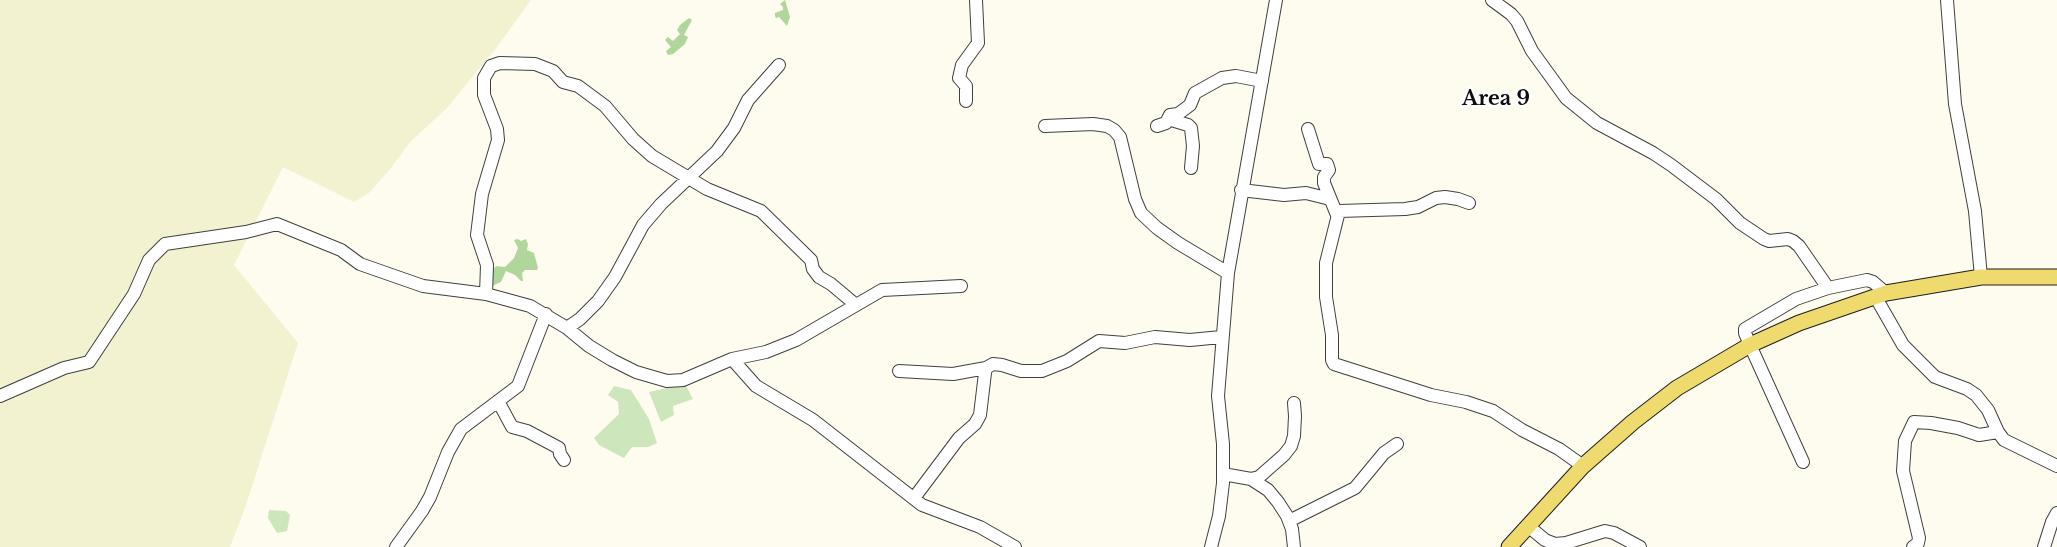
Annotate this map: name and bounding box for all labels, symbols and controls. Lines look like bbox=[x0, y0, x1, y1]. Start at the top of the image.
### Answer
district label: Area 9 bbox=[1462, 87, 1530, 111]

